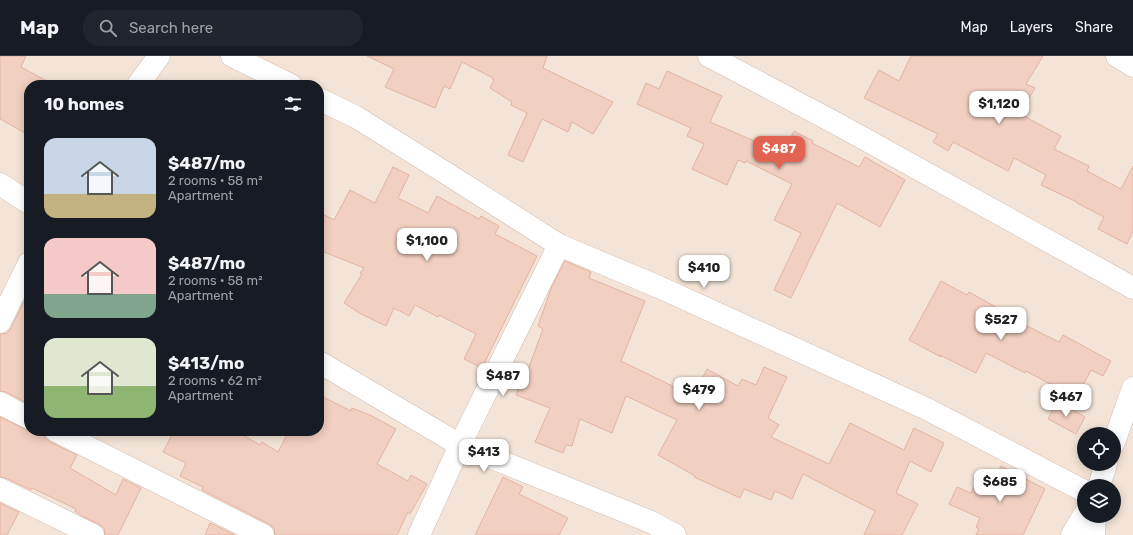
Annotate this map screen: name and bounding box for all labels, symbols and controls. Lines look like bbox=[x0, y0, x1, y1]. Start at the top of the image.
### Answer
search box bbox=[83, 10, 363, 46]
text: Map bbox=[20, 16, 59, 39]
icon: search bbox=[97, 17, 119, 39]
text: Search here bbox=[129, 19, 213, 37]
text: Map bbox=[961, 19, 988, 36]
text: Layers bbox=[1010, 19, 1053, 36]
text: Share bbox=[1075, 19, 1113, 36]
pin: $1,120 bbox=[966, 91, 1032, 125]
icon: filters bbox=[282, 93, 304, 115]
text: 10 homes bbox=[44, 94, 124, 114]
text: $1,120 bbox=[978, 96, 1020, 111]
pin: $487 bbox=[755, 136, 803, 170]
text: $487 bbox=[762, 141, 796, 156]
text: $487/mo bbox=[168, 153, 245, 173]
icon: home bbox=[76, 154, 124, 202]
text: 2 rooms · 58 m² bbox=[168, 173, 263, 188]
text: Apartment bbox=[168, 188, 233, 203]
pin: $1,100 bbox=[394, 228, 460, 262]
text: $1,100 bbox=[406, 233, 448, 248]
text: $487/mo bbox=[168, 253, 245, 273]
icon: home bbox=[76, 254, 124, 302]
pin: $410 bbox=[680, 255, 728, 289]
text: $410 bbox=[688, 260, 720, 275]
text: 2 rooms · 58 m² bbox=[168, 273, 263, 288]
text: Apartment bbox=[168, 288, 233, 303]
pin: $527 bbox=[977, 307, 1025, 341]
text: $527 bbox=[985, 312, 1017, 327]
text: $413/mo bbox=[168, 353, 244, 373]
icon: home bbox=[76, 354, 124, 402]
pin: $487 bbox=[479, 363, 527, 397]
text: $487 bbox=[486, 368, 520, 383]
text: 2 rooms · 62 m² bbox=[168, 373, 262, 388]
pin: $479 bbox=[675, 377, 723, 411]
text: $479 bbox=[682, 382, 716, 397]
pin: $467 bbox=[1042, 384, 1090, 418]
text: Apartment bbox=[168, 388, 233, 403]
text: $467 bbox=[1049, 389, 1083, 404]
map controls bbox=[1077, 427, 1121, 523]
button: locate bbox=[1077, 427, 1121, 471]
pin: $413 bbox=[460, 439, 508, 473]
text: $413 bbox=[468, 444, 500, 459]
pin: $685 bbox=[976, 469, 1024, 503]
text: $685 bbox=[983, 474, 1017, 489]
button: layers bbox=[1077, 479, 1121, 523]

